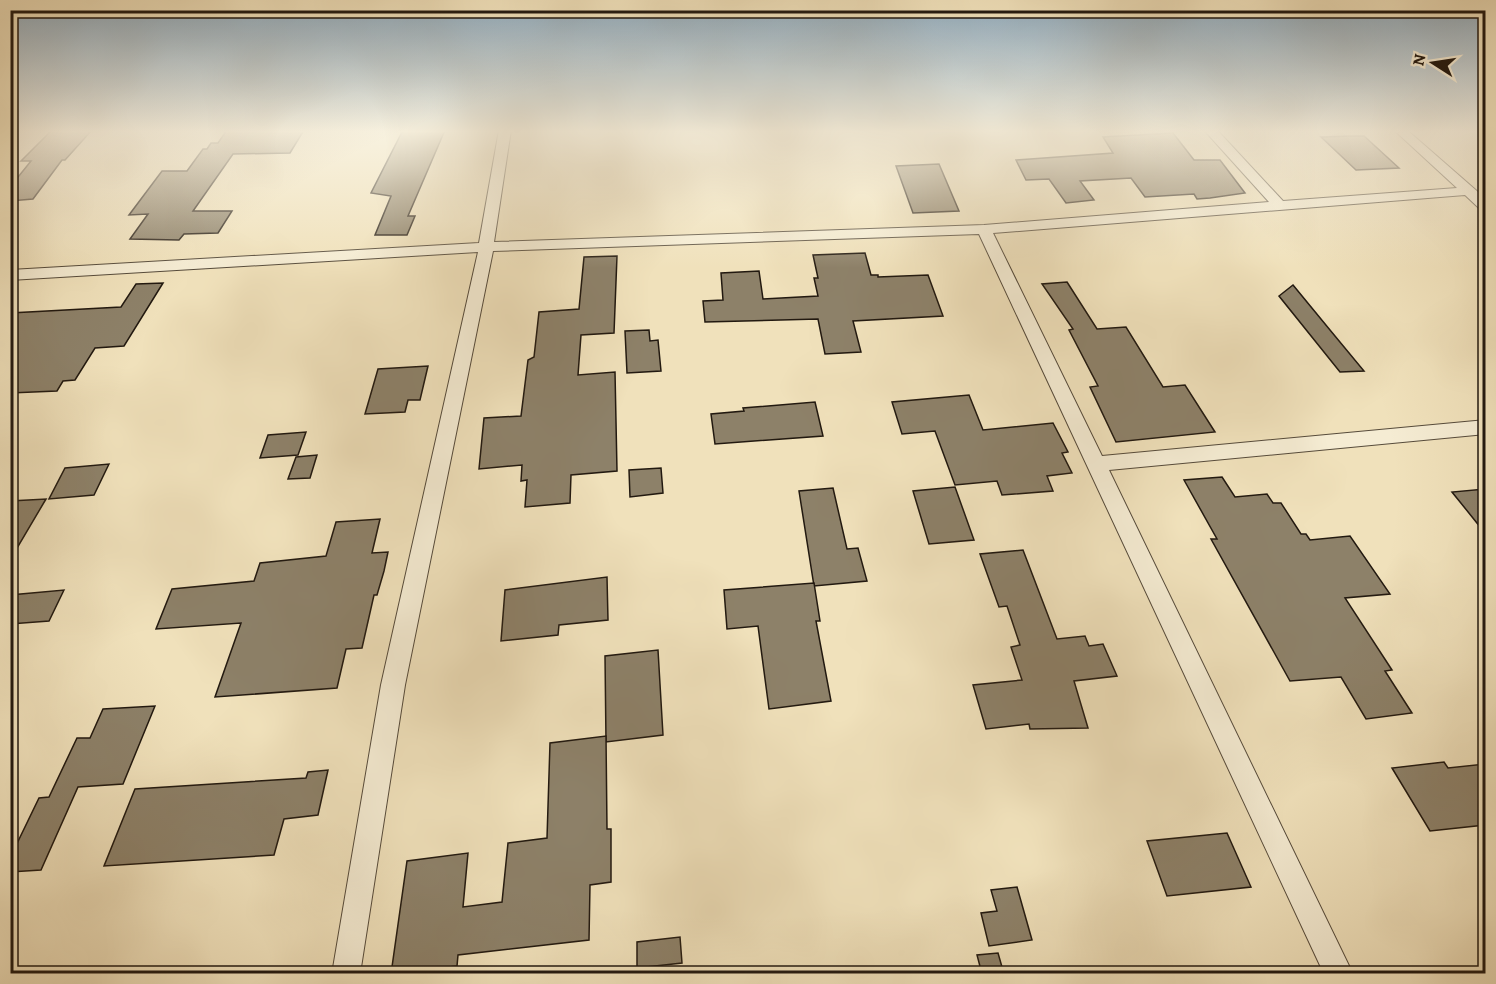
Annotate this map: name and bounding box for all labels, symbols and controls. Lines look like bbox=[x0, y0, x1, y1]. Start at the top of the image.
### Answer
north arrow bbox=[1403, 33, 1463, 93]
text: N bbox=[1407, 52, 1431, 68]

